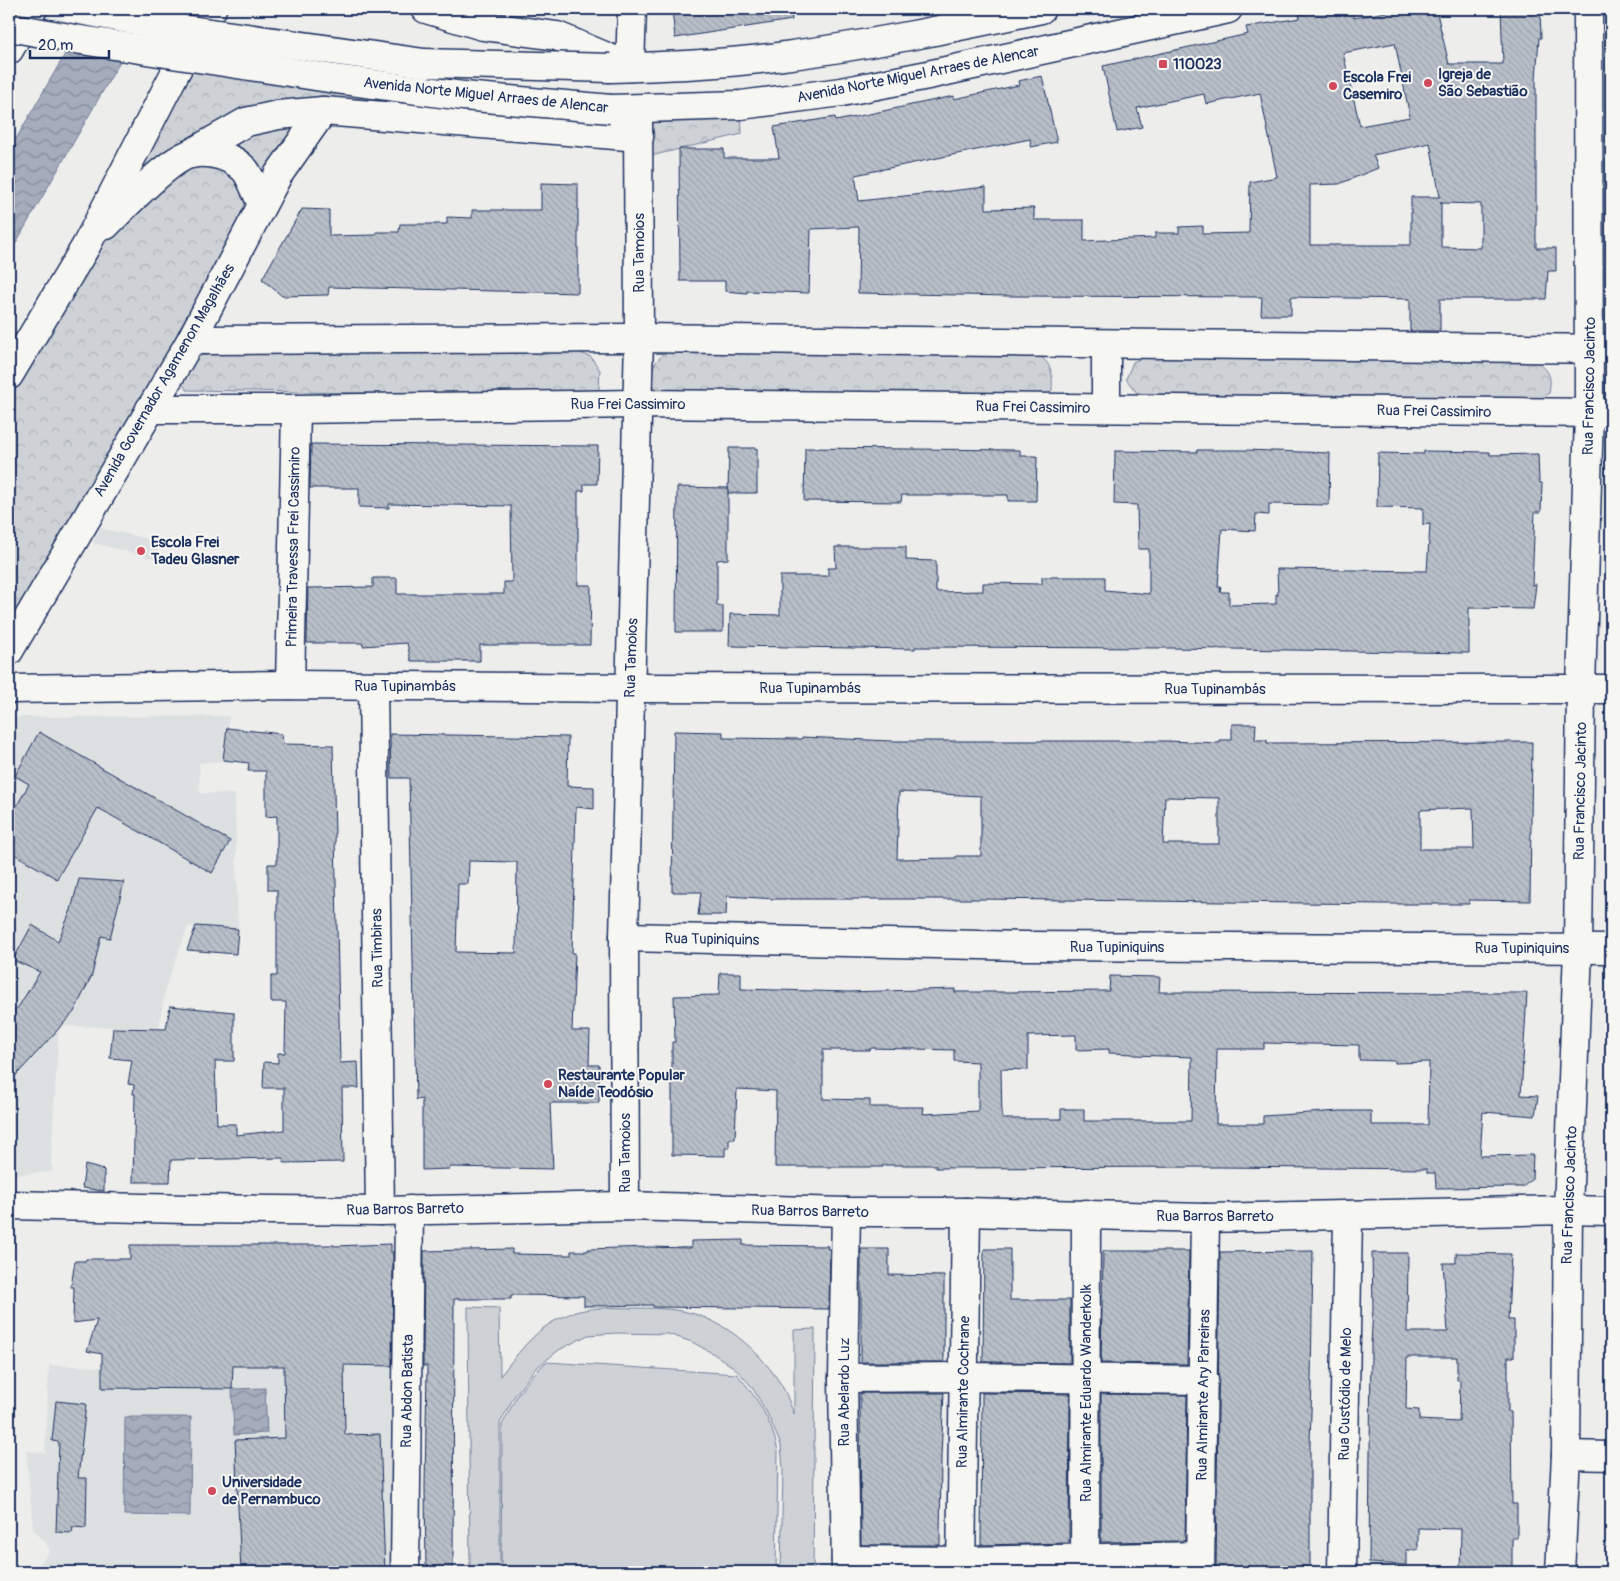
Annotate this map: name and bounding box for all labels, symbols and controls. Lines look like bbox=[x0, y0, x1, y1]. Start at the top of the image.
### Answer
scale bar bbox=[30, 28, 109, 60]
text: 20 m bbox=[38, 36, 73, 55]
street label: Avenida Norte Miguel Arraes de Alencar bbox=[795, 42, 1041, 107]
place label: 110023 bbox=[1173, 55, 1222, 74]
marker: 110023 bbox=[1157, 58, 1169, 70]
place label: Igreja de São Sebastião bbox=[1438, 65, 1528, 101]
place label: Escola Frei Casemiro bbox=[1343, 68, 1411, 104]
street label: Avenida Norte Miguel Arraes de Alencar bbox=[363, 73, 610, 118]
marker: Igreja de São Sebastião bbox=[1422, 77, 1434, 89]
marker: Escola Frei Casemiro bbox=[1327, 80, 1339, 92]
street label: Rua Tamoios bbox=[630, 213, 649, 293]
street label: Avenida Governador Agamenon Magalhães bbox=[90, 260, 239, 500]
street label: Rua Francisco Jacinto bbox=[1579, 317, 1600, 455]
street label: Rua Frei Cassimiro bbox=[571, 395, 685, 414]
street label: Rua Frei Cassimiro bbox=[975, 397, 1091, 418]
street label: Rua Frei Cassimiro bbox=[1376, 401, 1492, 422]
street label: Primeira Travessa Frei Cassimiro bbox=[282, 446, 305, 648]
place label: Escola Frei Tadeu Glasner bbox=[150, 533, 240, 569]
marker: Escola Frei Tadeu Glasner bbox=[135, 545, 147, 557]
street label: Rua Tamoios bbox=[621, 618, 642, 698]
street label: Rua Tupinambás bbox=[354, 677, 456, 696]
street label: Rua Tupinambás bbox=[759, 679, 861, 698]
street label: Rua Tupinambás bbox=[1164, 680, 1266, 699]
street label: Rua Francisco Jacinto bbox=[1570, 722, 1591, 860]
street label: Rua Timbiras bbox=[367, 908, 388, 988]
street label: Rua Tupiniquins bbox=[665, 929, 760, 950]
street label: Rua Tupiniquins bbox=[1070, 938, 1165, 957]
street label: Rua Tupiniquins bbox=[1475, 939, 1570, 958]
place label: Restaurante Popular Naíde Teodósio bbox=[558, 1066, 686, 1102]
marker: Restaurante Popular Naíde Teodósio bbox=[542, 1078, 554, 1090]
street label: Rua Tamoios bbox=[616, 1113, 635, 1193]
street label: Rua Francisco Jacinto bbox=[1558, 1125, 1581, 1265]
street label: Rua Barros Barreto bbox=[346, 1199, 464, 1220]
street label: Rua Barros Barreto bbox=[751, 1201, 869, 1222]
street label: Rua Barros Barreto bbox=[1156, 1207, 1274, 1226]
street label: Rua Almirante Eduardo Wanderkolk bbox=[1077, 1283, 1096, 1502]
street label: Rua Almirante Ary Parreiras bbox=[1193, 1309, 1215, 1481]
street label: Rua Almirante Cochrane bbox=[953, 1315, 974, 1468]
street label: Rua Custódio de Melo bbox=[1335, 1327, 1356, 1461]
street label: Rua Abdon Batista bbox=[397, 1334, 418, 1448]
street label: Rua Abelardo Luz bbox=[835, 1337, 854, 1446]
place label: Universidade de Pernambuco bbox=[222, 1473, 321, 1509]
marker: Universidade de Pernambuco bbox=[206, 1485, 218, 1497]

